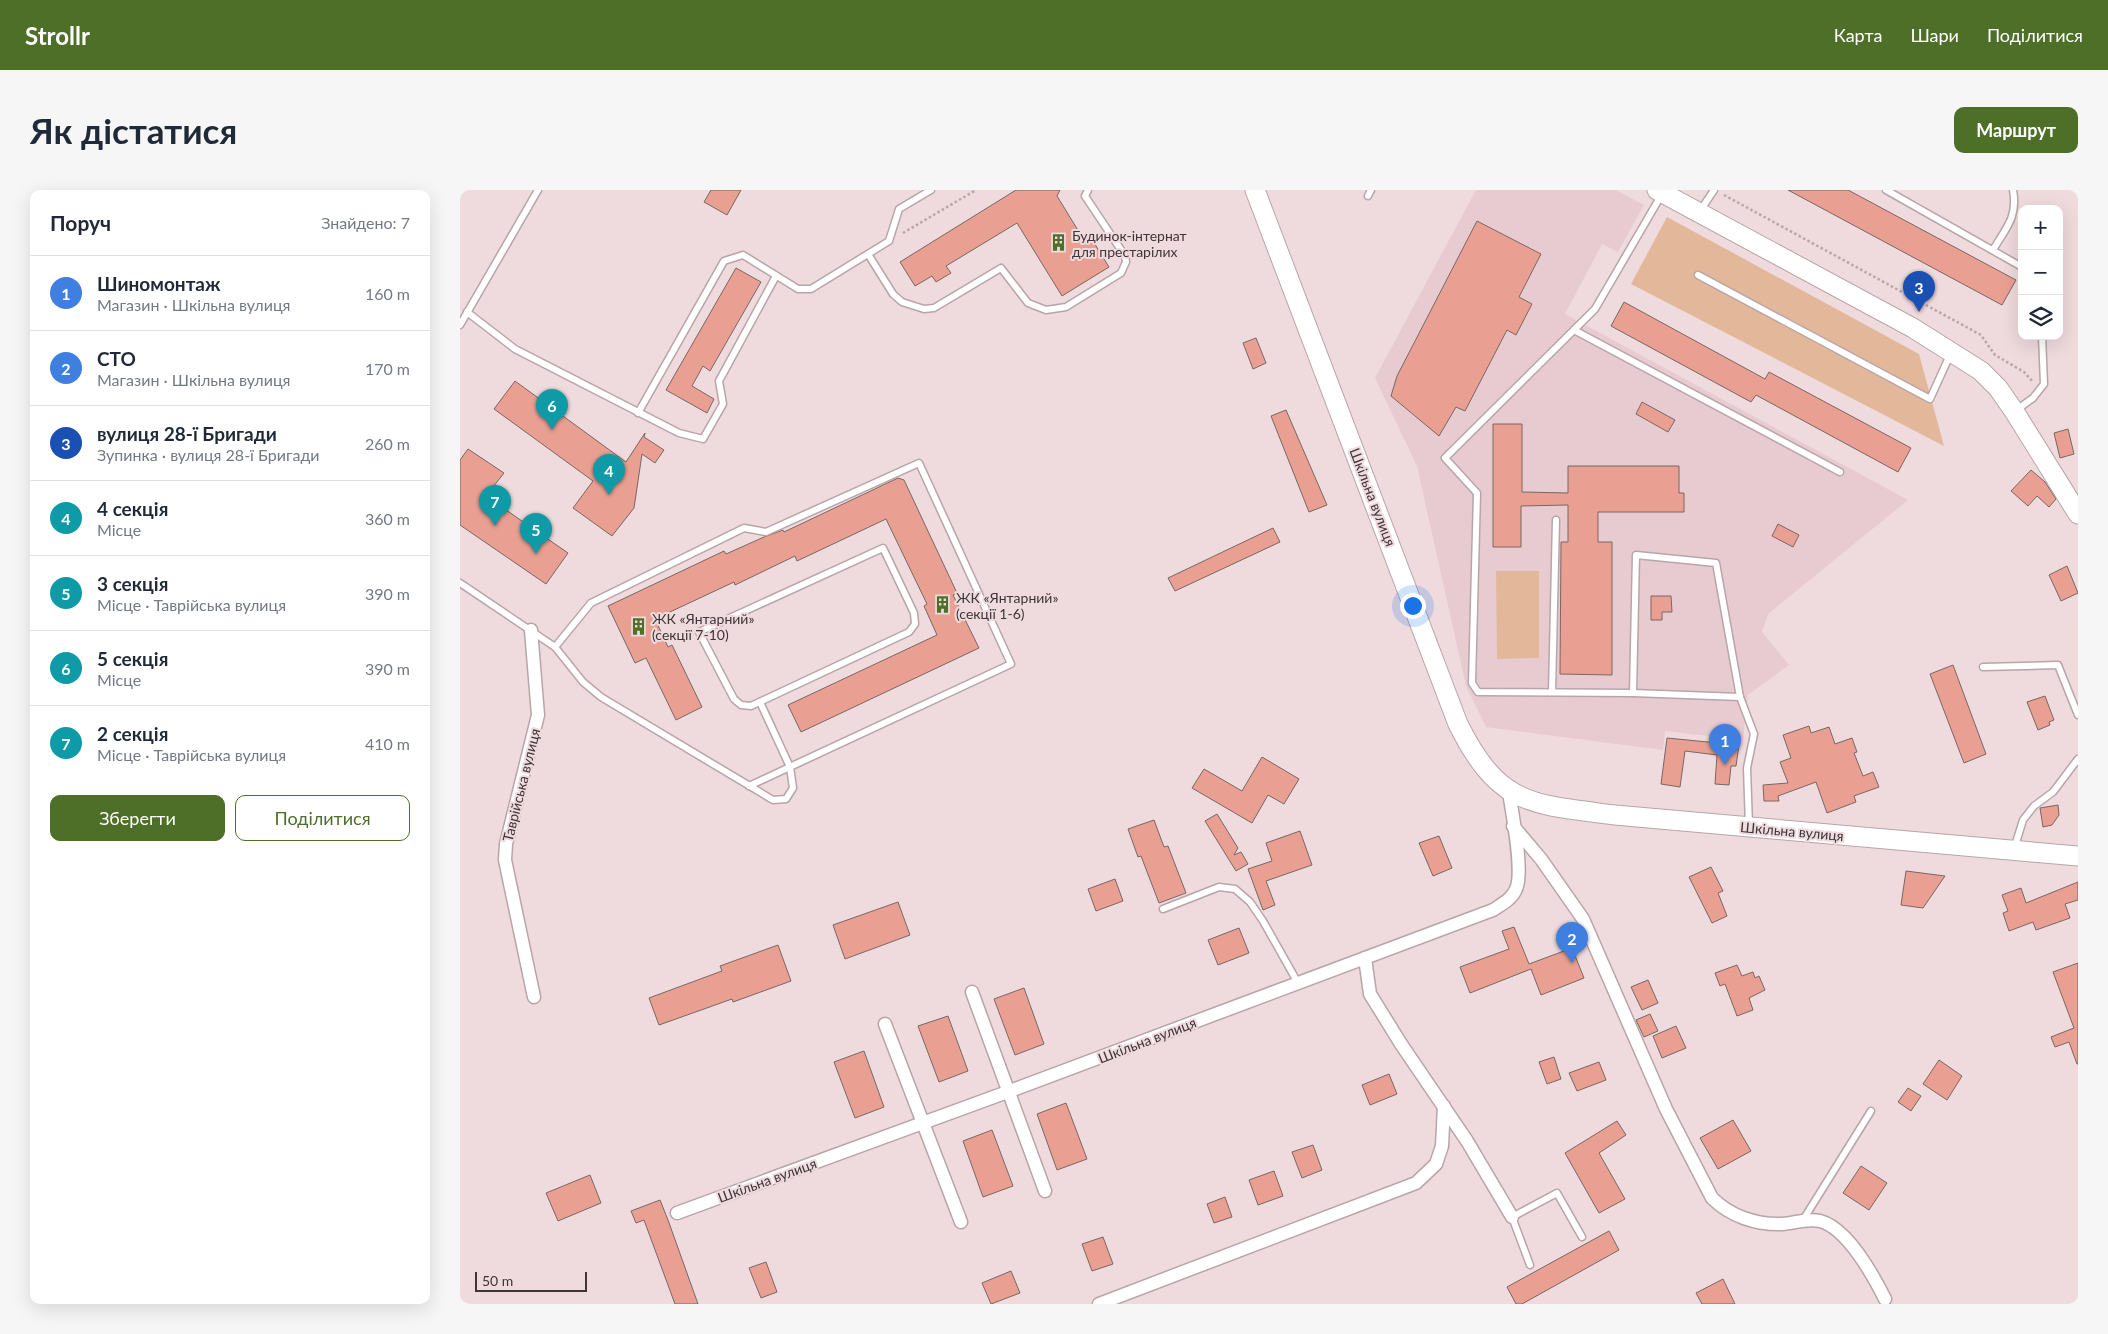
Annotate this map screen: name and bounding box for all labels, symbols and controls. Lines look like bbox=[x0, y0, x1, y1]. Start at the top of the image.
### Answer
text: Strollr bbox=[25, 21, 90, 50]
text: Карта bbox=[1834, 24, 1882, 46]
text: Шари bbox=[1910, 24, 1959, 46]
text: Поділитися bbox=[1987, 24, 2083, 46]
button: Маршрут bbox=[1954, 107, 2078, 153]
text: Як дістатися bbox=[30, 109, 237, 151]
map controls bbox=[2018, 205, 2063, 340]
button: + bbox=[2018, 205, 2063, 250]
text: Поруч bbox=[50, 210, 111, 235]
text: Знайдено: 7 bbox=[321, 213, 410, 232]
place label: Будинок-інтернат для престарілих bbox=[1072, 227, 1187, 260]
building icon: Будинок-інтернат для престарілих bbox=[1048, 233, 1068, 253]
button: − bbox=[2018, 250, 2063, 295]
pin: 3 bbox=[1903, 271, 1935, 312]
text: Шиномонтаж bbox=[97, 272, 221, 295]
text: 1 bbox=[61, 284, 71, 303]
text: 160 m bbox=[365, 284, 410, 303]
text: Магазин · Шкільна вулиця bbox=[97, 295, 290, 314]
button: layers bbox=[2018, 295, 2063, 340]
text: СТО bbox=[97, 347, 136, 370]
text: 2 bbox=[61, 359, 71, 378]
text: 170 m bbox=[365, 359, 410, 378]
text: Магазин · Шкільна вулиця bbox=[97, 370, 290, 389]
pin: 6 bbox=[536, 389, 568, 430]
text: вулиця 28-ї Бригади bbox=[97, 422, 277, 445]
text: 3 bbox=[61, 434, 71, 453]
text: 260 m bbox=[365, 434, 410, 453]
text: Зупинка · вулиця 28-ї Бригади bbox=[97, 445, 320, 464]
street label: Шкільна вулиця bbox=[1346, 445, 1400, 549]
pin: 4 bbox=[593, 454, 625, 495]
pin: 7 bbox=[479, 485, 511, 526]
text: 4 секція bbox=[97, 497, 168, 520]
text: 4 bbox=[61, 509, 71, 528]
text: 360 m bbox=[365, 509, 410, 528]
pin: 5 bbox=[520, 513, 552, 554]
text: Місце bbox=[97, 520, 141, 539]
text: 3 секція bbox=[97, 572, 168, 595]
text: 5 bbox=[61, 584, 71, 603]
text: 390 m bbox=[365, 584, 410, 603]
place label: ЖК «Янтарний» (секції 1-6) bbox=[956, 589, 1058, 622]
your location bbox=[1400, 593, 1426, 619]
text: Місце · Таврійська вулиця bbox=[97, 595, 286, 614]
building icon: ЖК «Янтарний» (секції 1-6) bbox=[932, 595, 952, 615]
place label: ЖК «Янтарний» (секції 7-10) bbox=[652, 610, 754, 643]
building icon: ЖК «Янтарний» (секції 7-10) bbox=[628, 616, 648, 636]
text: 5 секція bbox=[97, 647, 168, 670]
text: 6 bbox=[61, 659, 71, 678]
text: 390 m bbox=[365, 659, 410, 678]
text: Місце bbox=[97, 670, 141, 689]
text: 2 секція bbox=[97, 722, 168, 745]
pin: 1 bbox=[1709, 724, 1741, 765]
street label: Таврійська вулиця bbox=[499, 727, 543, 843]
text: 7 bbox=[61, 734, 71, 753]
text: 410 m bbox=[365, 734, 410, 753]
text: Місце · Таврійська вулиця bbox=[97, 745, 286, 764]
button: Зберегти bbox=[50, 795, 225, 841]
button: Поділитися bbox=[235, 795, 410, 841]
street label: Шкільна вулиця bbox=[1740, 818, 1844, 844]
pin: 2 bbox=[1556, 922, 1588, 963]
street label: Шкільна вулиця bbox=[1095, 1013, 1199, 1067]
street label: Шкільна вулиця bbox=[715, 1154, 819, 1206]
scale bar bbox=[475, 1269, 588, 1292]
text: 50 m bbox=[482, 1272, 513, 1289]

